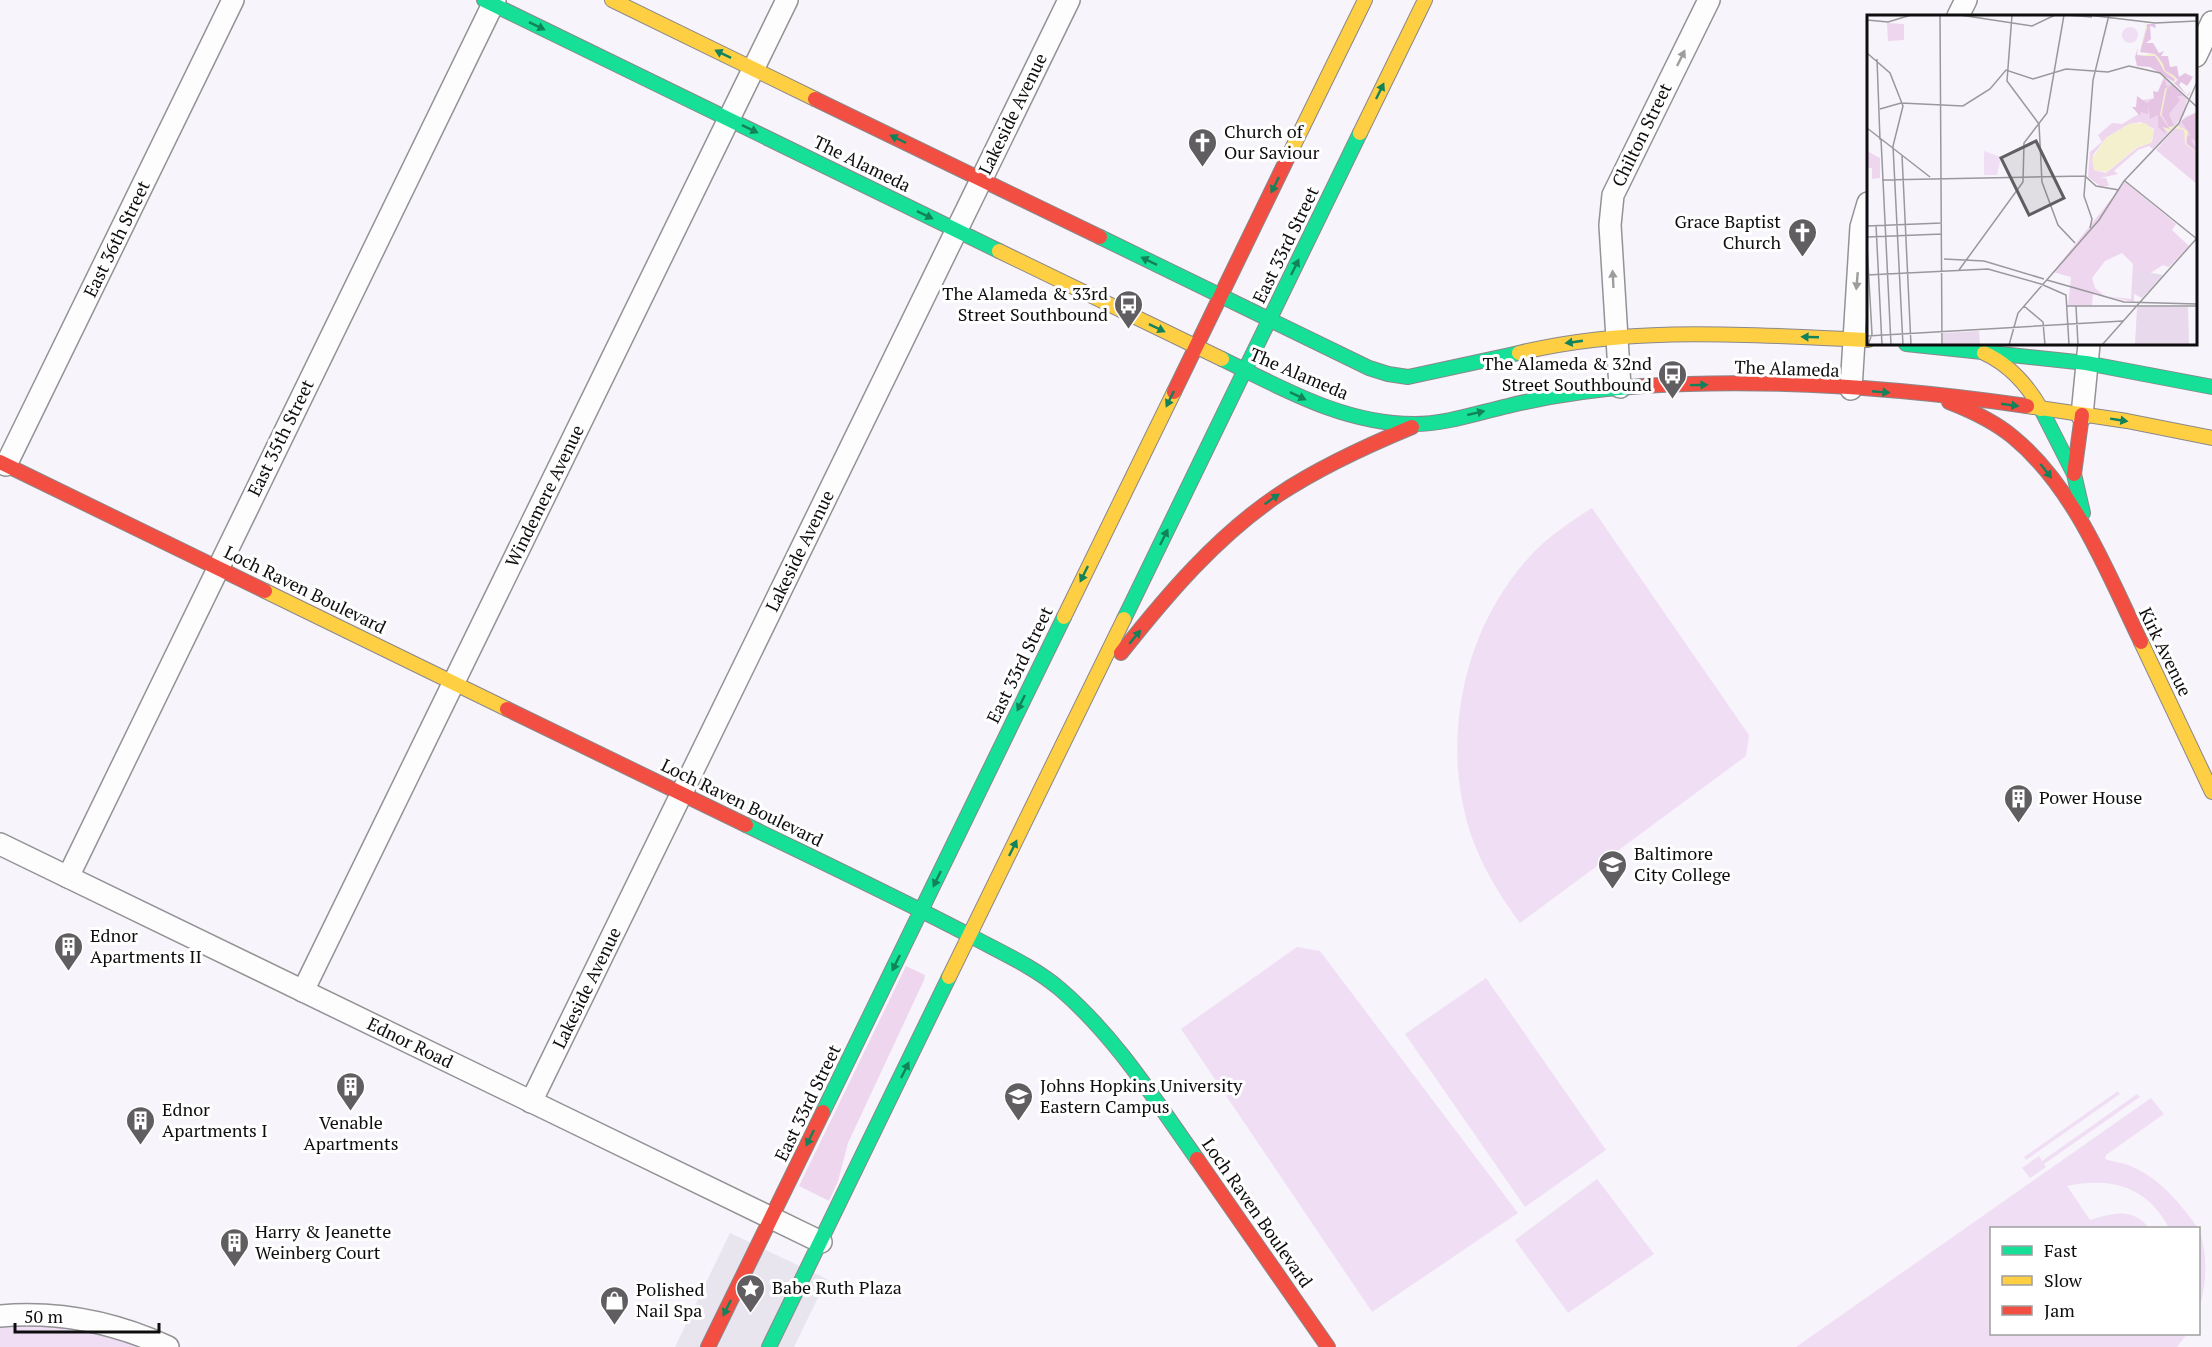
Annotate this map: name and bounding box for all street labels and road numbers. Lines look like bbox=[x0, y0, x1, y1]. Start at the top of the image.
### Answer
street label: Lakeside Avenue bbox=[972, 49, 1052, 178]
street label: Chilton Street bbox=[1606, 78, 1677, 190]
street label: The Alameda bbox=[810, 129, 915, 197]
street label: East 36th Street bbox=[77, 176, 155, 301]
street label: East 33rd Street bbox=[1246, 182, 1324, 307]
street label: The Alameda bbox=[1246, 341, 1353, 405]
street label: The Alameda bbox=[1734, 354, 1840, 382]
street label: East 35th Street bbox=[241, 375, 319, 500]
street label: Windemere Avenue bbox=[499, 420, 589, 571]
street label: Lakeside Avenue bbox=[759, 486, 839, 615]
street label: Loch Raven Boulevard bbox=[221, 539, 390, 639]
street label: East 33rd Street bbox=[980, 602, 1058, 727]
street label: Kirk Avenue bbox=[2134, 603, 2198, 700]
street label: Loch Raven Boulevard bbox=[658, 752, 827, 852]
street label: Lakeside Avenue bbox=[546, 923, 626, 1052]
street label: Ednor Road bbox=[364, 1011, 457, 1073]
street label: East 33rd Street bbox=[768, 1040, 846, 1165]
street label: Loch Raven Boulevard bbox=[1197, 1133, 1318, 1292]

